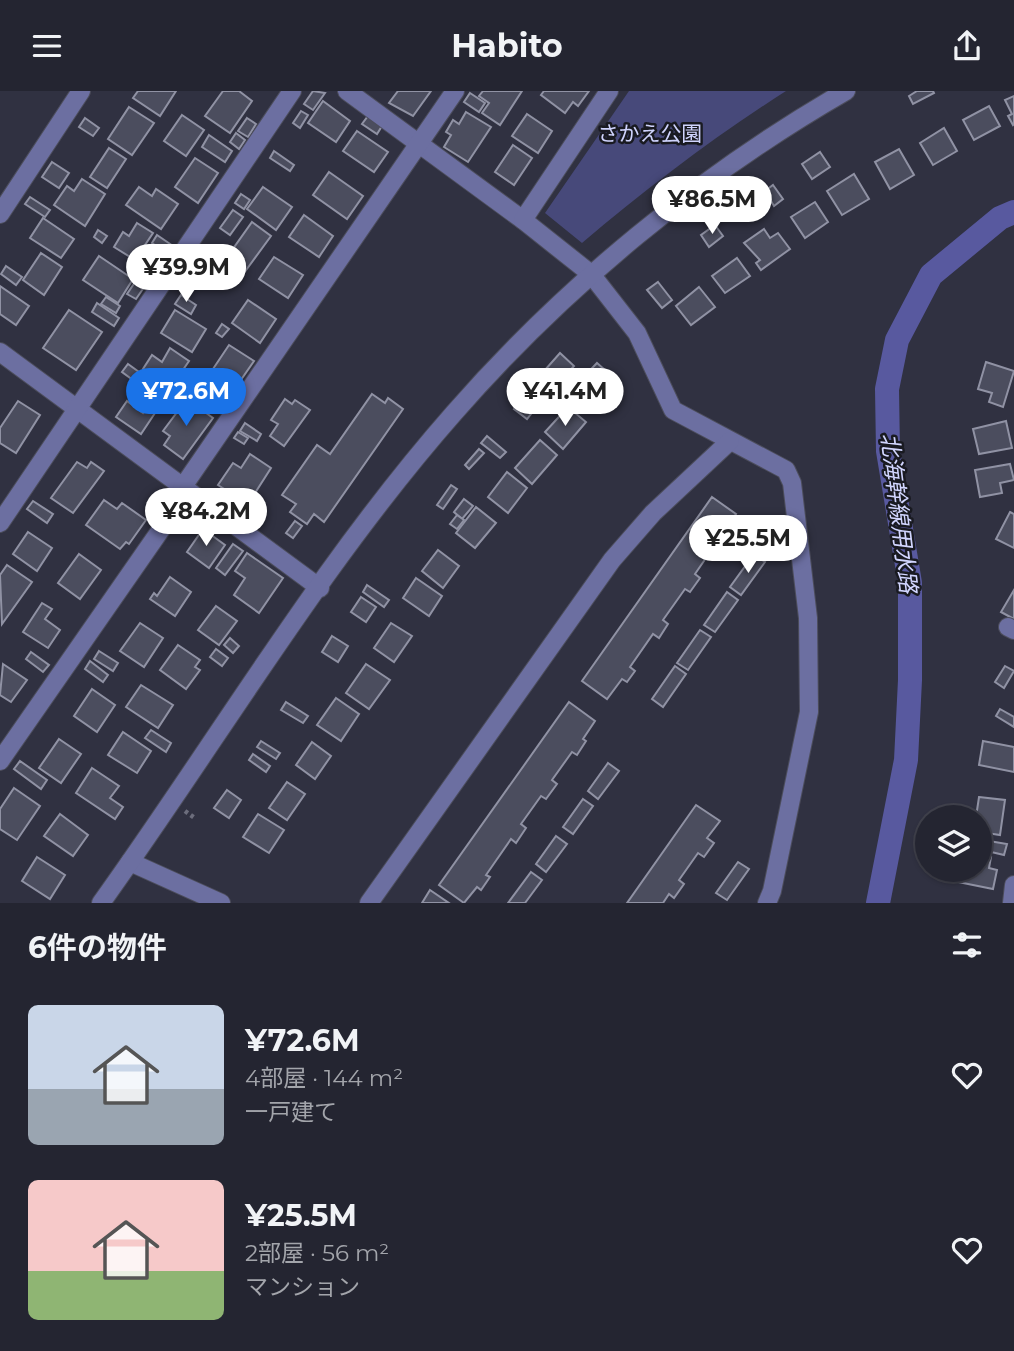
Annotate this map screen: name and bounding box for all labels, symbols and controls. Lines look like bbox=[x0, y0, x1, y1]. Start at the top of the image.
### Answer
text: Habito bbox=[451, 26, 563, 65]
icon: menu bbox=[28, 27, 66, 65]
icon: share bbox=[948, 27, 986, 65]
park label: さかえ公園 bbox=[598, 121, 703, 146]
pin: ¥86.5M bbox=[655, 177, 769, 236]
text: ¥86.5M bbox=[668, 185, 756, 213]
pin: ¥39.9M bbox=[129, 245, 243, 304]
text: ¥39.9M bbox=[142, 253, 230, 281]
pin: ¥72.6M bbox=[129, 369, 243, 428]
pin: ¥41.4M bbox=[508, 369, 622, 428]
text: ¥72.6M bbox=[142, 377, 230, 405]
text: ¥41.4M bbox=[523, 377, 607, 405]
water label: 北海幹線用水路 bbox=[875, 431, 923, 597]
pin: ¥84.2M bbox=[149, 489, 263, 548]
text: ¥84.2M bbox=[161, 497, 251, 525]
pin: ¥25.5M bbox=[691, 515, 805, 575]
text: ¥25.5M bbox=[705, 524, 791, 552]
map controls bbox=[915, 805, 992, 882]
button: layers bbox=[915, 805, 992, 882]
icon: filters bbox=[948, 926, 986, 964]
text: 6件の物件 bbox=[28, 929, 167, 966]
text: ¥72.6M bbox=[245, 1022, 360, 1059]
icon: home bbox=[84, 1033, 168, 1117]
icon: heart bbox=[948, 1056, 986, 1094]
text: 4部屋 · 144 m² bbox=[245, 1064, 403, 1092]
text: 一戸建て bbox=[245, 1098, 337, 1126]
text: ¥25.5M bbox=[245, 1197, 357, 1234]
icon: home bbox=[84, 1208, 168, 1292]
icon: heart bbox=[948, 1231, 986, 1269]
text: 2部屋 · 56 m² bbox=[245, 1239, 389, 1267]
text: マンション bbox=[245, 1273, 360, 1301]

